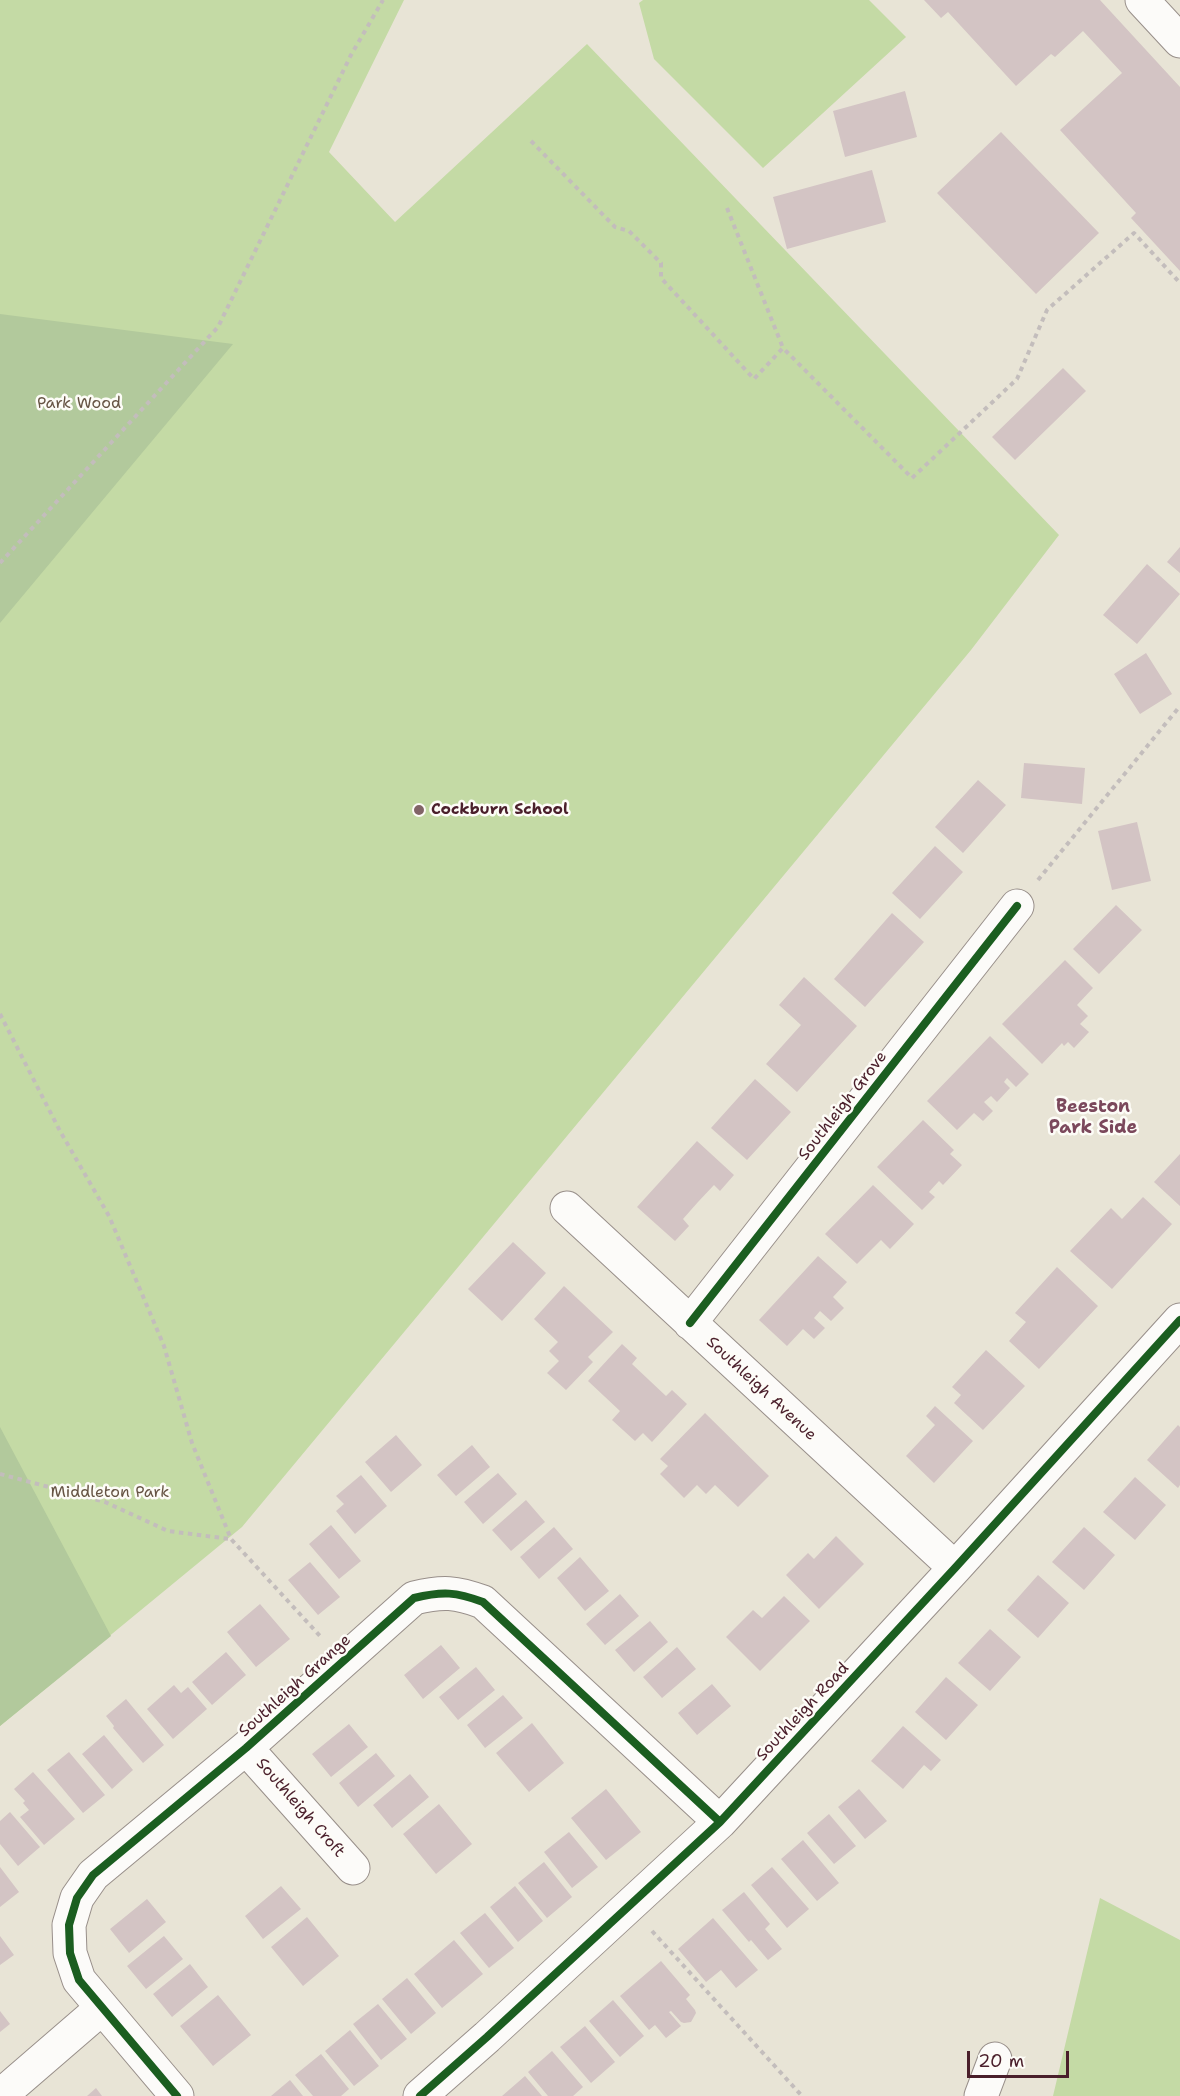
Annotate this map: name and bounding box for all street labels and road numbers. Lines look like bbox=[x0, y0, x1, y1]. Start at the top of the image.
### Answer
street label: Southleigh Grove bbox=[795, 1048, 891, 1164]
street label: Southleigh Avenue bbox=[702, 1333, 820, 1445]
street label: Southleigh Grange bbox=[235, 1631, 355, 1741]
street label: Southleigh Road bbox=[753, 1659, 853, 1765]
street label: Southleigh Croft bbox=[252, 1754, 348, 1862]

